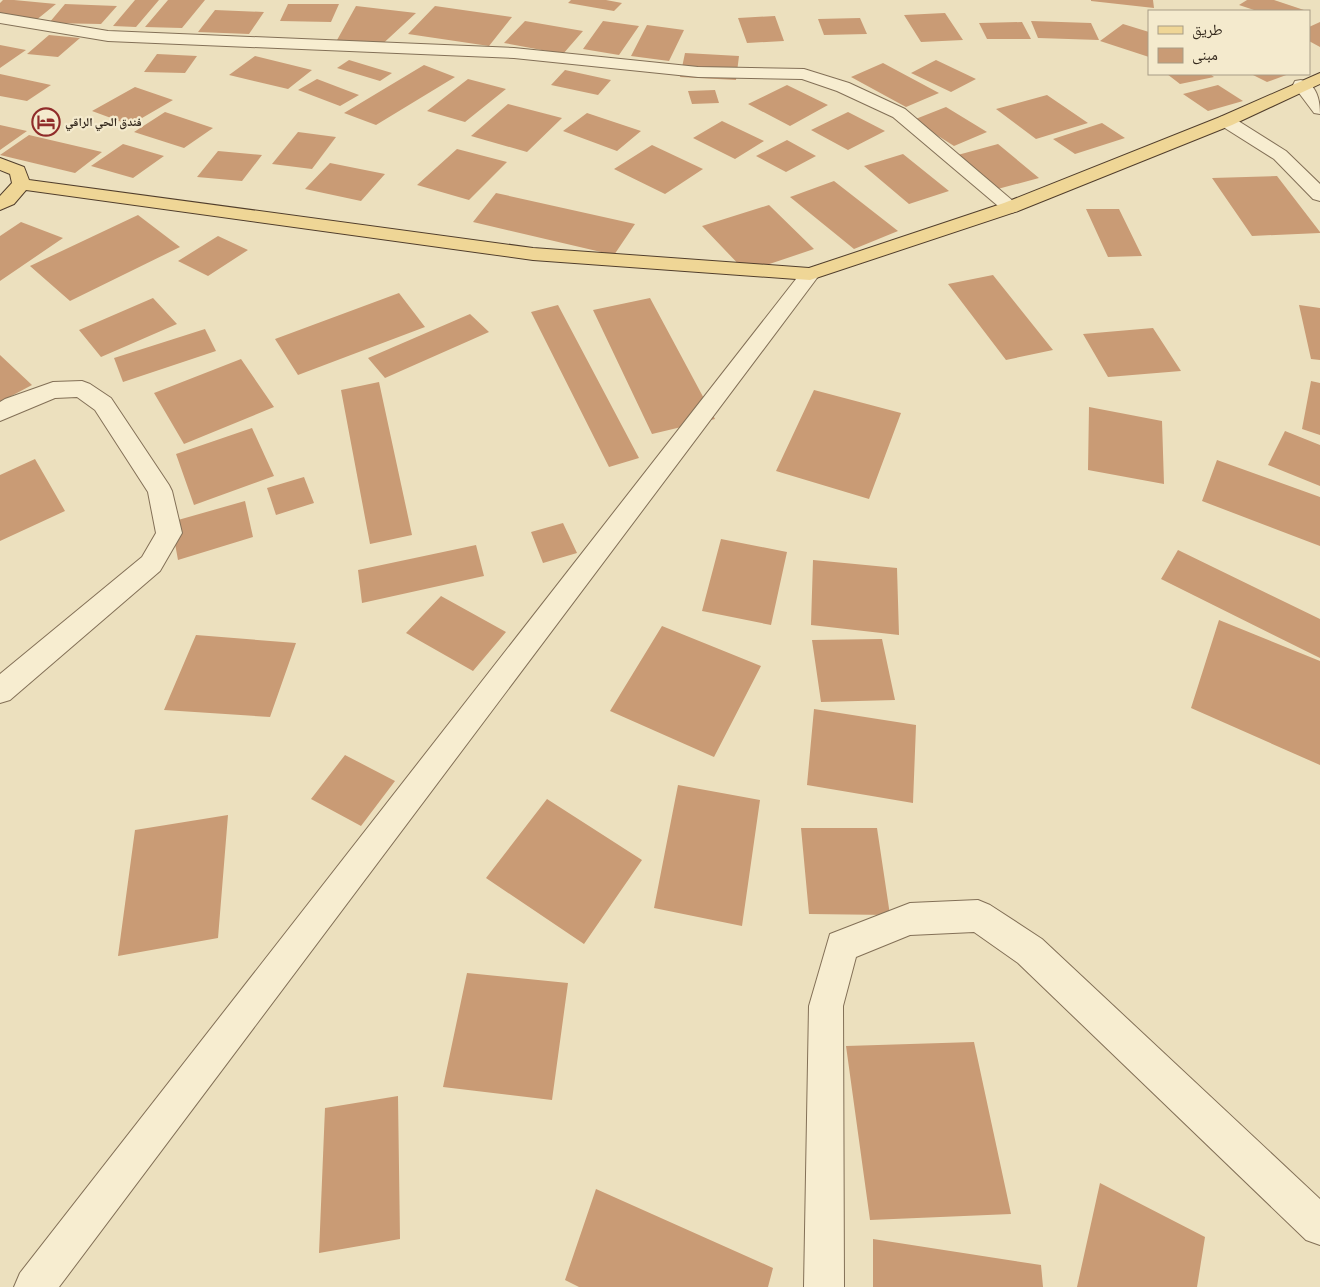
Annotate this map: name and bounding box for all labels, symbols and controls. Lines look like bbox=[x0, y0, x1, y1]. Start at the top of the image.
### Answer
legend bbox=[1148, 10, 1310, 75]
text: طريق bbox=[1192, 22, 1223, 40]
text: مبنى bbox=[1192, 47, 1218, 65]
hotel icon: فندق الحي الراقي bbox=[31, 107, 61, 137]
place label: فندق الحي الراقي bbox=[65, 115, 142, 132]

